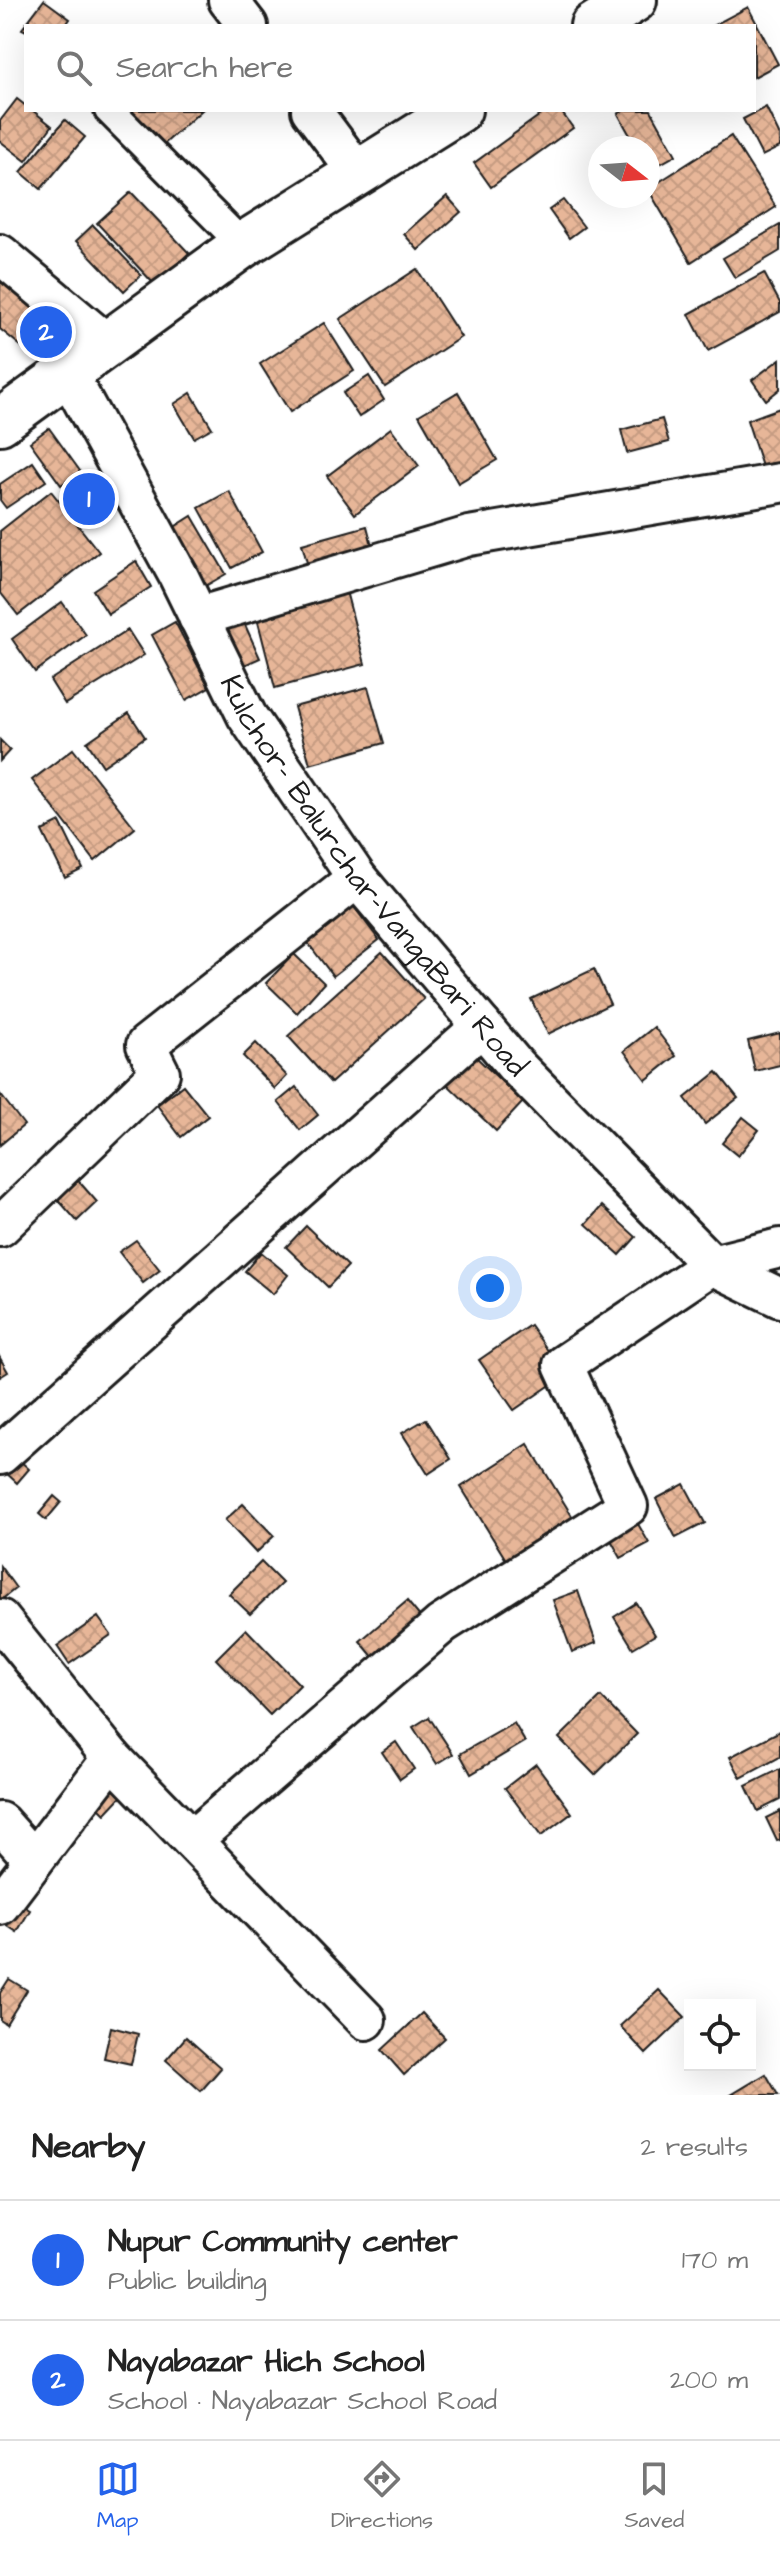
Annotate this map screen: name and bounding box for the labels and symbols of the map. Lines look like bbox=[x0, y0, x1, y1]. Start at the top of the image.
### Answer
north arrow bbox=[588, 136, 660, 208]
pin: 2 bbox=[20, 302, 72, 362]
pin: 1 bbox=[63, 469, 115, 529]
street label: Kulchor- Balurchar-VangaBari Road bbox=[209, 668, 537, 1087]
your location bbox=[470, 1268, 510, 1308]

